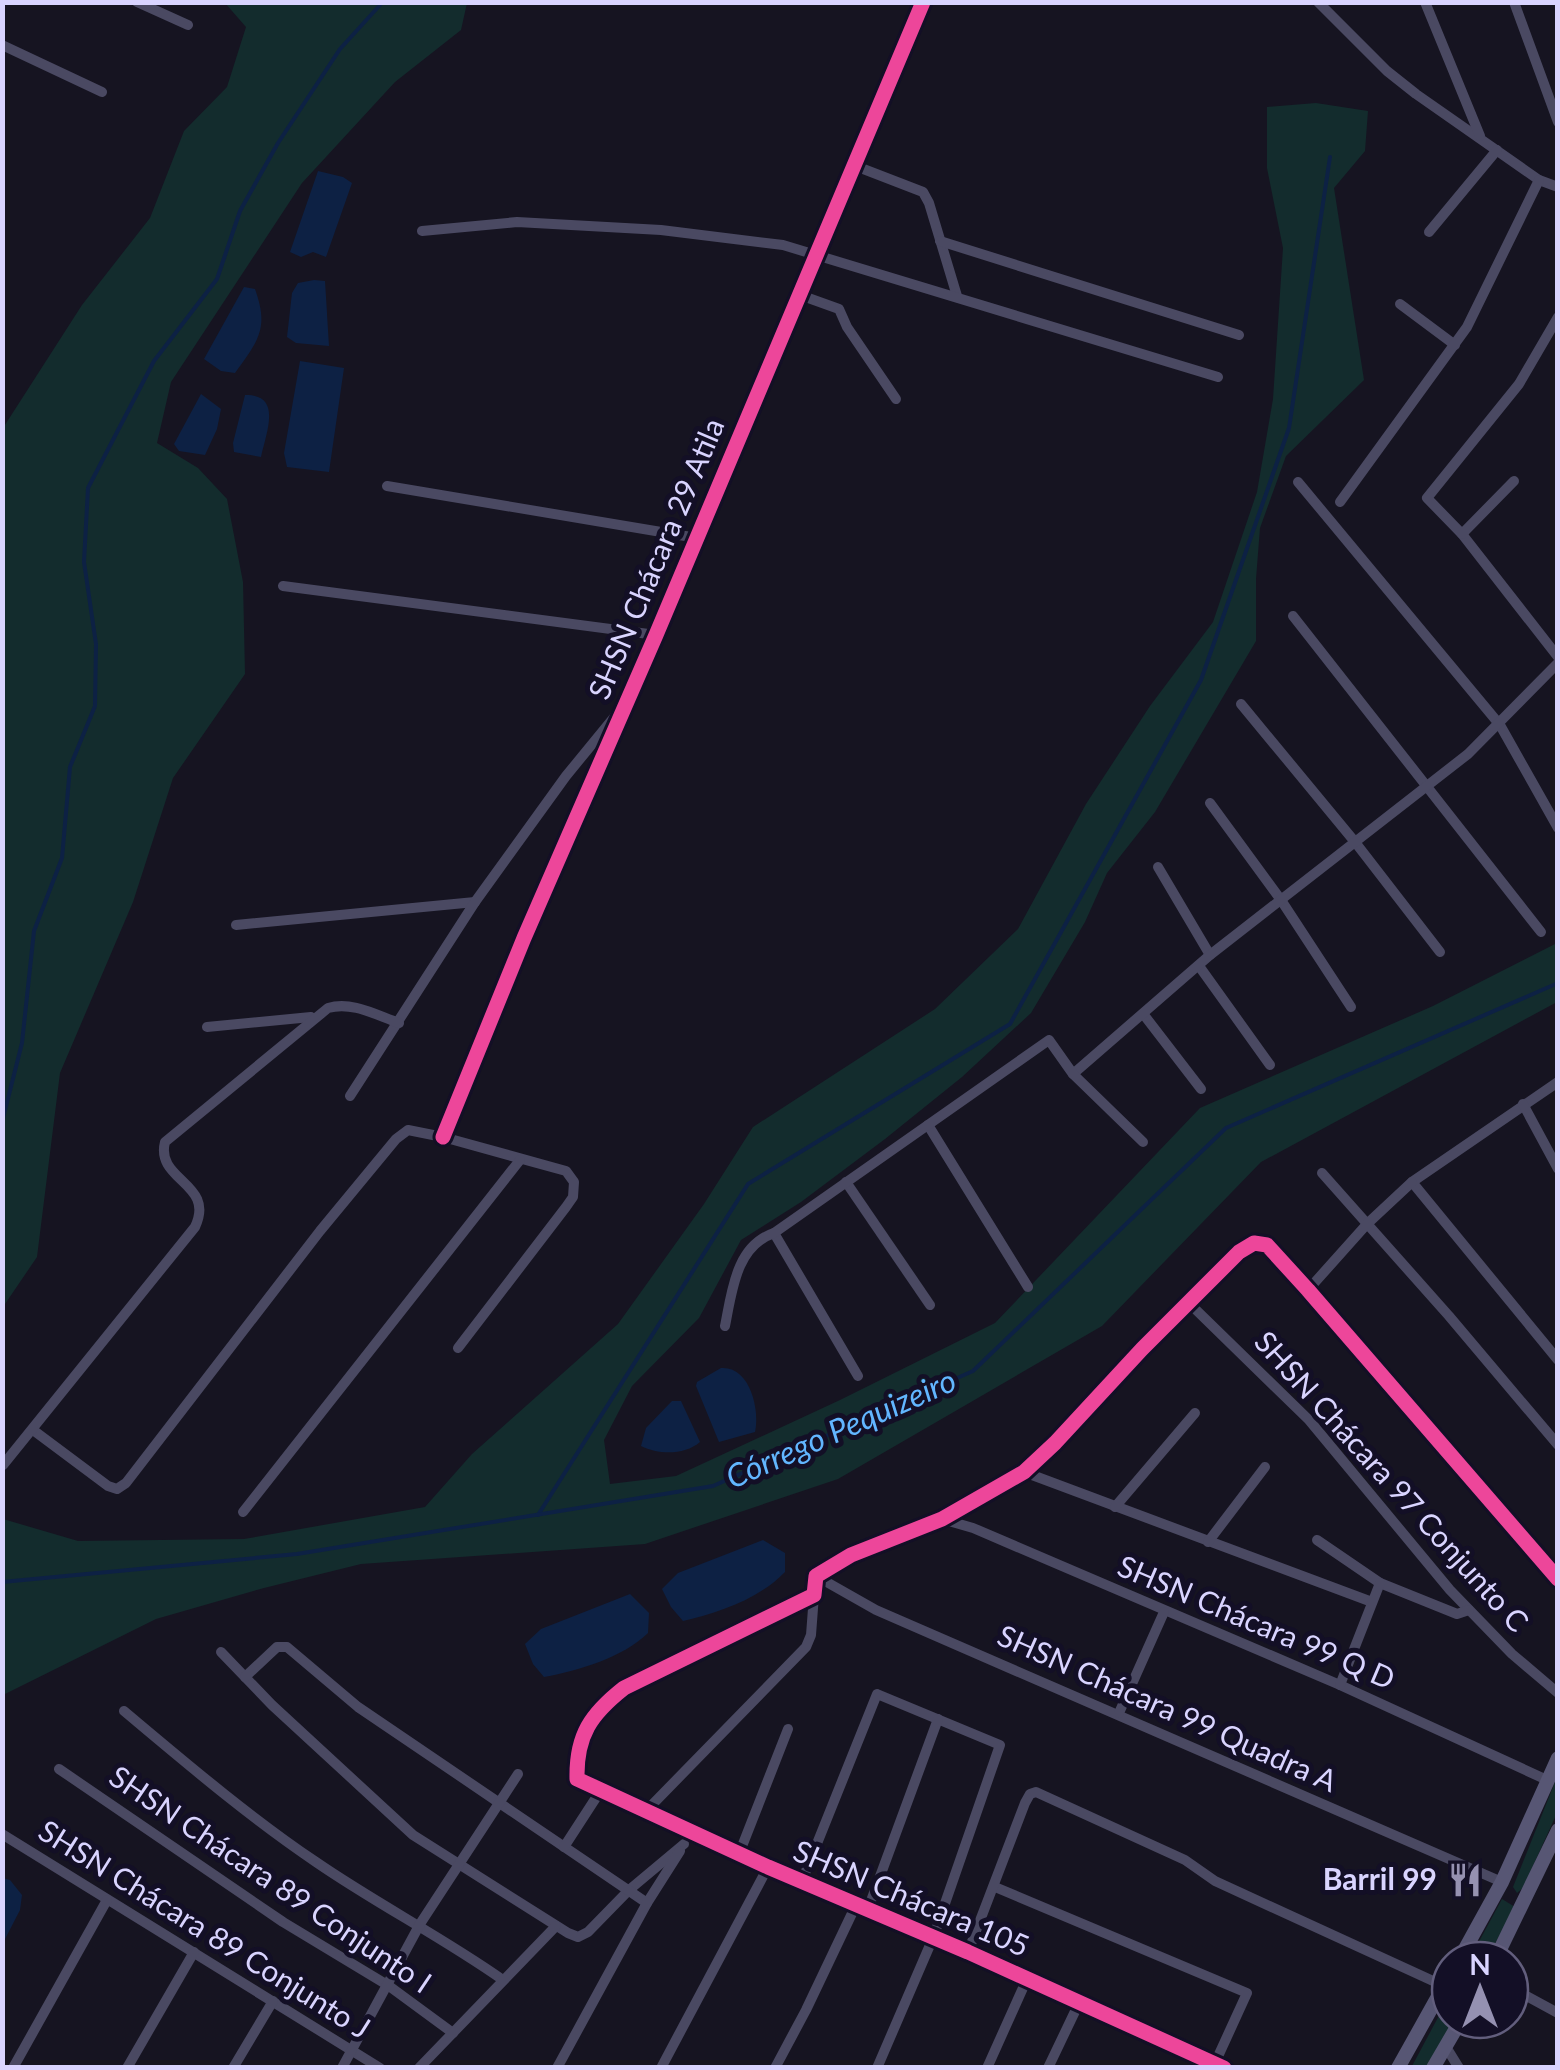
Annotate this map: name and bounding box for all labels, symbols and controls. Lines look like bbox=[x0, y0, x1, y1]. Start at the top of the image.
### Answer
street label: SHSN Chácara 29 Atila bbox=[580, 412, 731, 704]
street label: SHSN Chácara 97 Conjunto C bbox=[1248, 1323, 1537, 1638]
water label: Córrego Pequizeiro bbox=[719, 1359, 962, 1496]
street label: SHSN Chácara 99 Q D bbox=[1113, 1547, 1401, 1696]
street label: SHSN Chácara 99 Quadra A bbox=[993, 1616, 1344, 1799]
street label: SHSN Chácara 89 Conjunto I bbox=[103, 1757, 439, 2000]
street label: SHSN Chácara 89 Conjunto J bbox=[33, 1811, 377, 2045]
street label: SHSN Chácara 105 bbox=[789, 1831, 1035, 1963]
place label: Barril 99 bbox=[1323, 1860, 1437, 1896]
restaurant icon: Barril 99 bbox=[1446, 1861, 1484, 1899]
north arrow bbox=[1430, 1940, 1530, 2040]
text: N bbox=[1469, 1947, 1491, 1981]

